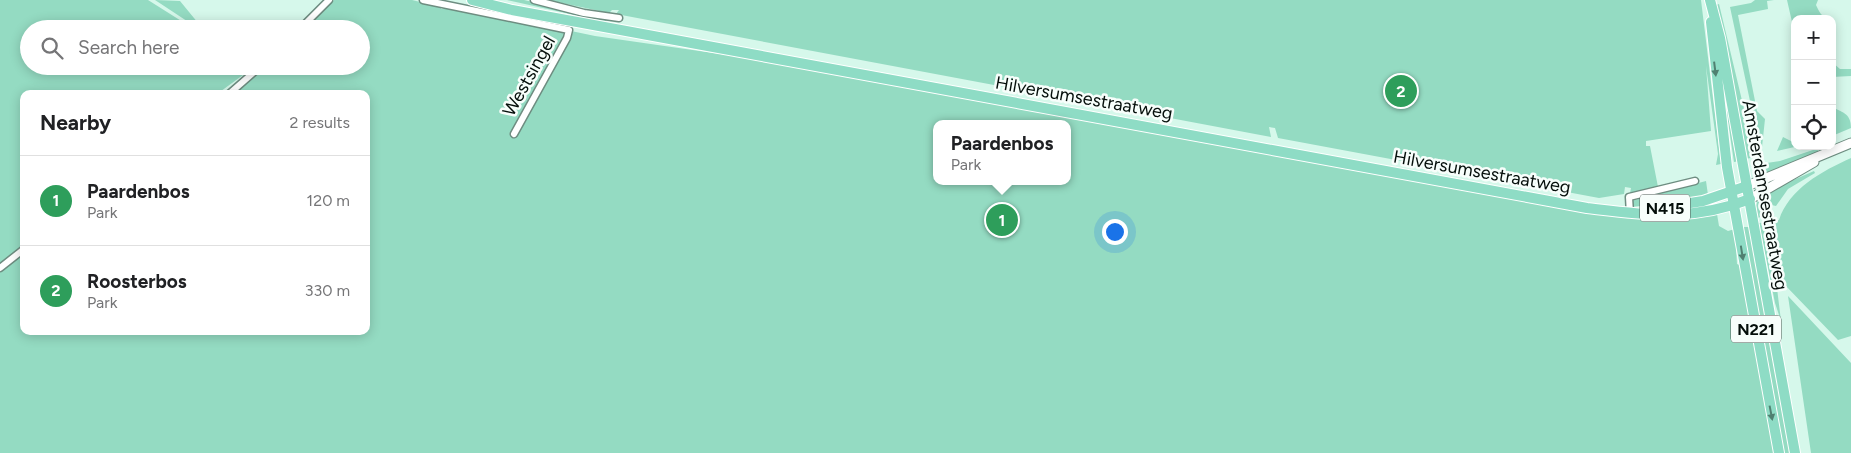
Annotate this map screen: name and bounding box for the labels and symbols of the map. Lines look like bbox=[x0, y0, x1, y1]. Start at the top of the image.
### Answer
street label: Westsingel bbox=[498, 32, 560, 120]
one-way arrow bbox=[1711, 61, 1719, 77]
street label: Hilversumsestraatweg bbox=[994, 72, 1174, 124]
pin: 2 bbox=[1385, 72, 1417, 110]
street label: Amsterdamsestraatweg bbox=[1737, 98, 1793, 292]
street label: Hilversumsestraatweg bbox=[1392, 146, 1572, 198]
road number: N415 bbox=[1640, 194, 1690, 222]
pin: 1 bbox=[986, 201, 1018, 239]
your location bbox=[1102, 219, 1128, 245]
one-way arrow bbox=[1739, 245, 1747, 261]
road number: N221 bbox=[1731, 316, 1781, 342]
one-way arrow bbox=[1768, 405, 1776, 421]

